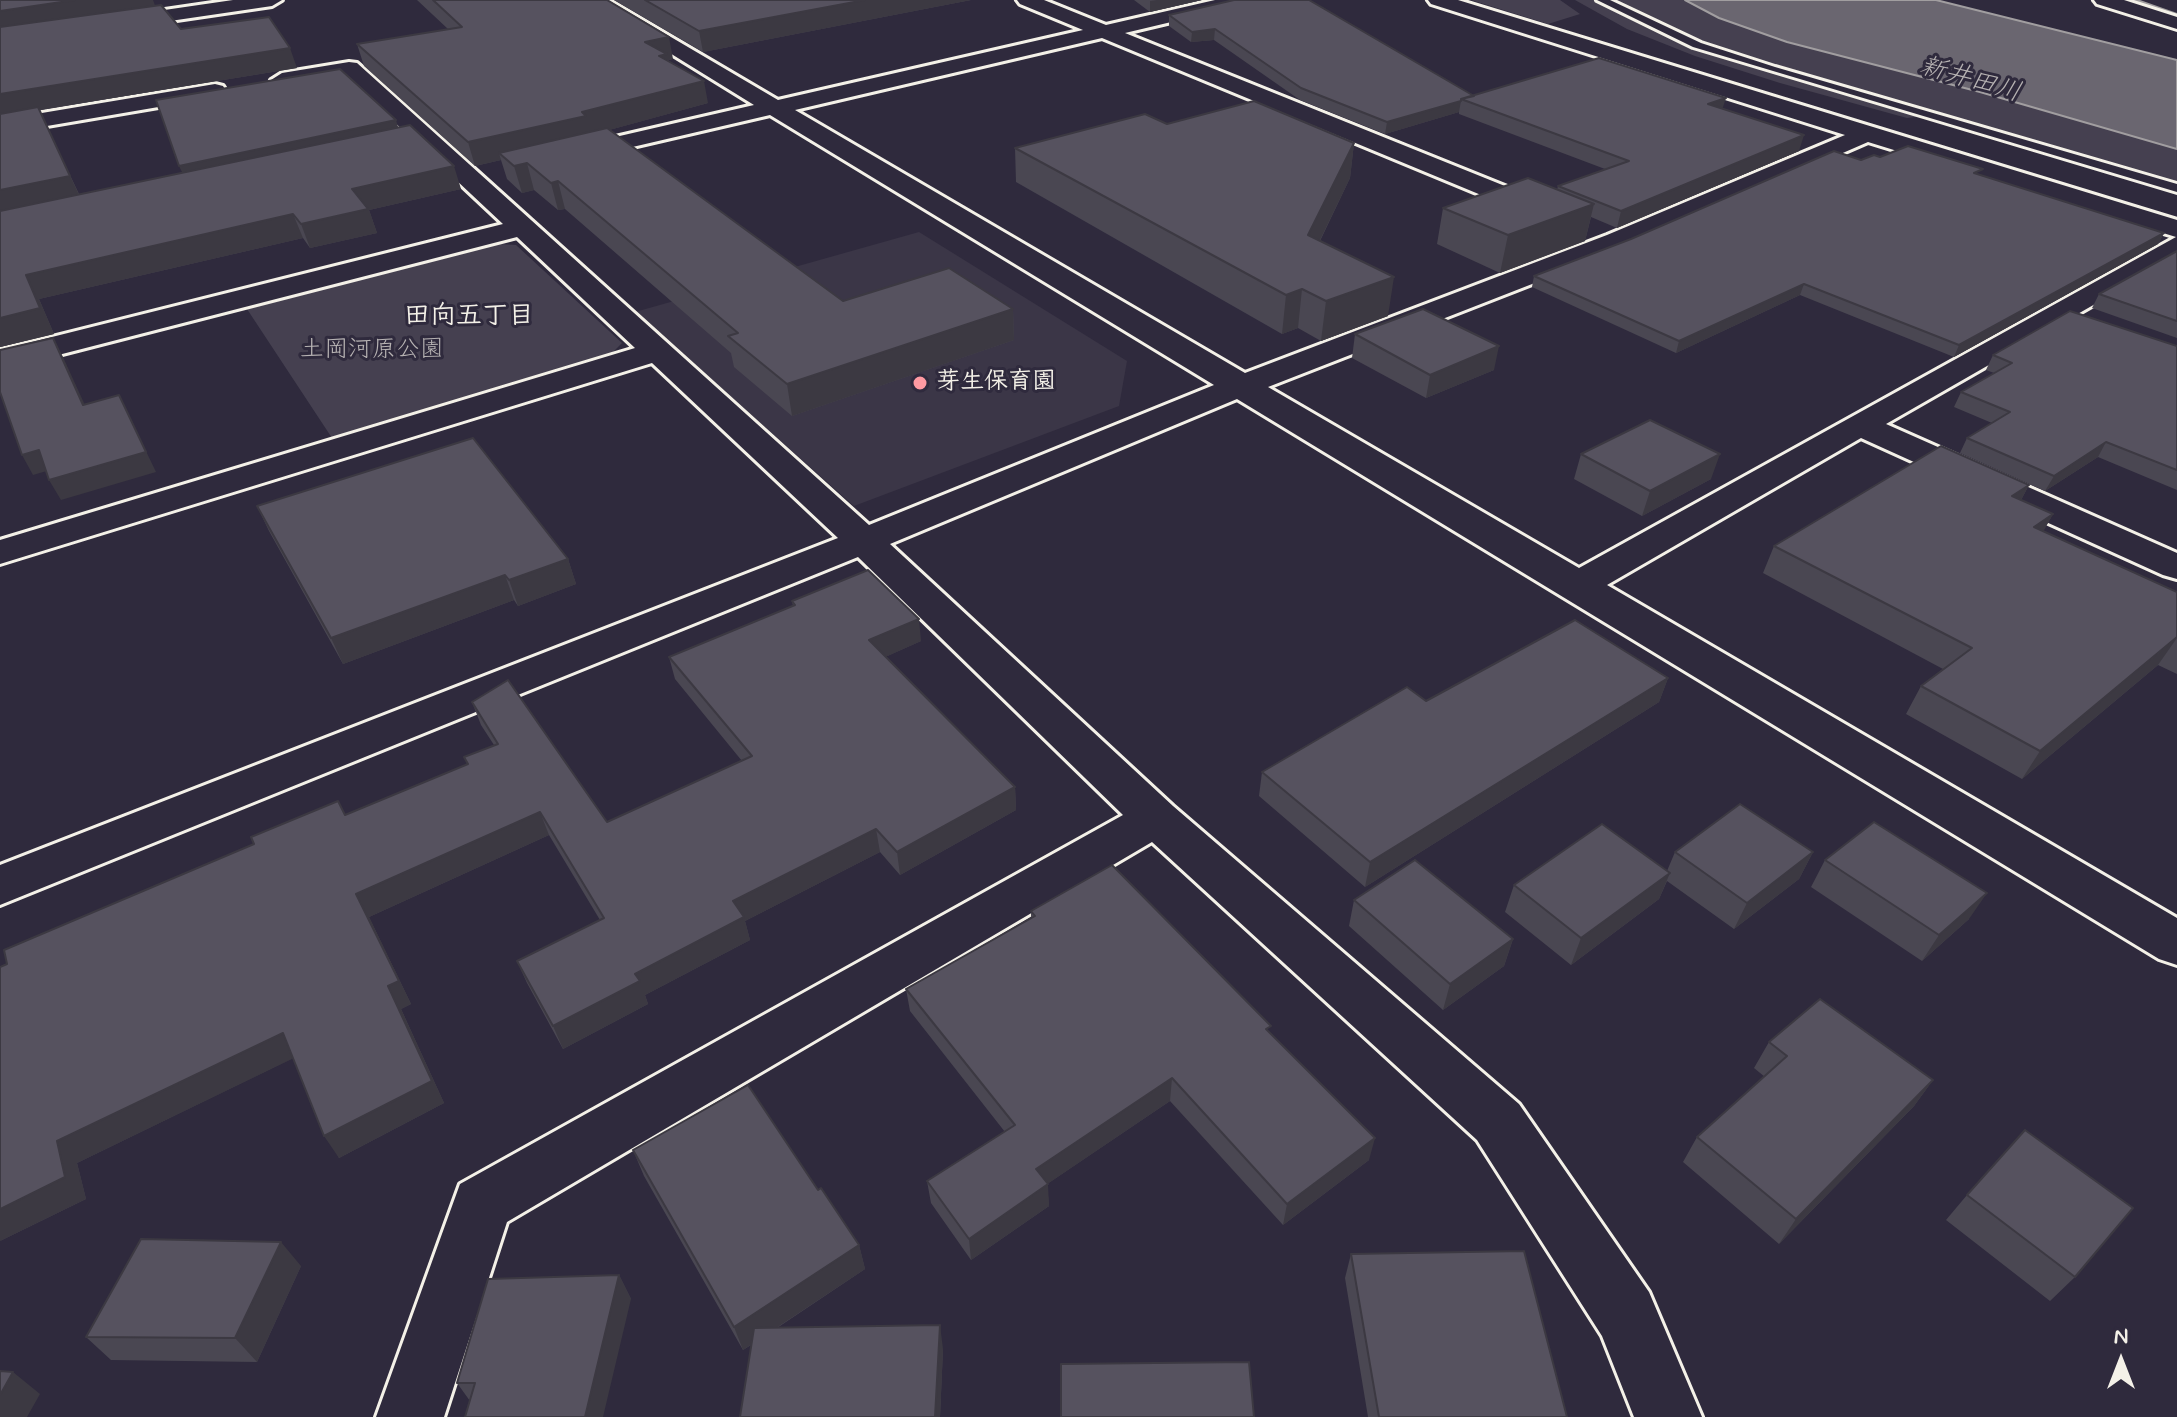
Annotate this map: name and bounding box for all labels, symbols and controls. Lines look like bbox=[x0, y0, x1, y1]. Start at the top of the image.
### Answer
water label: 新井田川 bbox=[1916, 52, 2024, 110]
district label: 田向五丁目 bbox=[404, 302, 534, 334]
park label: 土岡河原公園 bbox=[300, 337, 444, 365]
place label: 芽生保育園 bbox=[936, 369, 1056, 397]
marker: 芽生保育園 bbox=[911, 374, 929, 392]
north arrow bbox=[2081, 1321, 2161, 1401]
text: N bbox=[2114, 1323, 2128, 1351]

